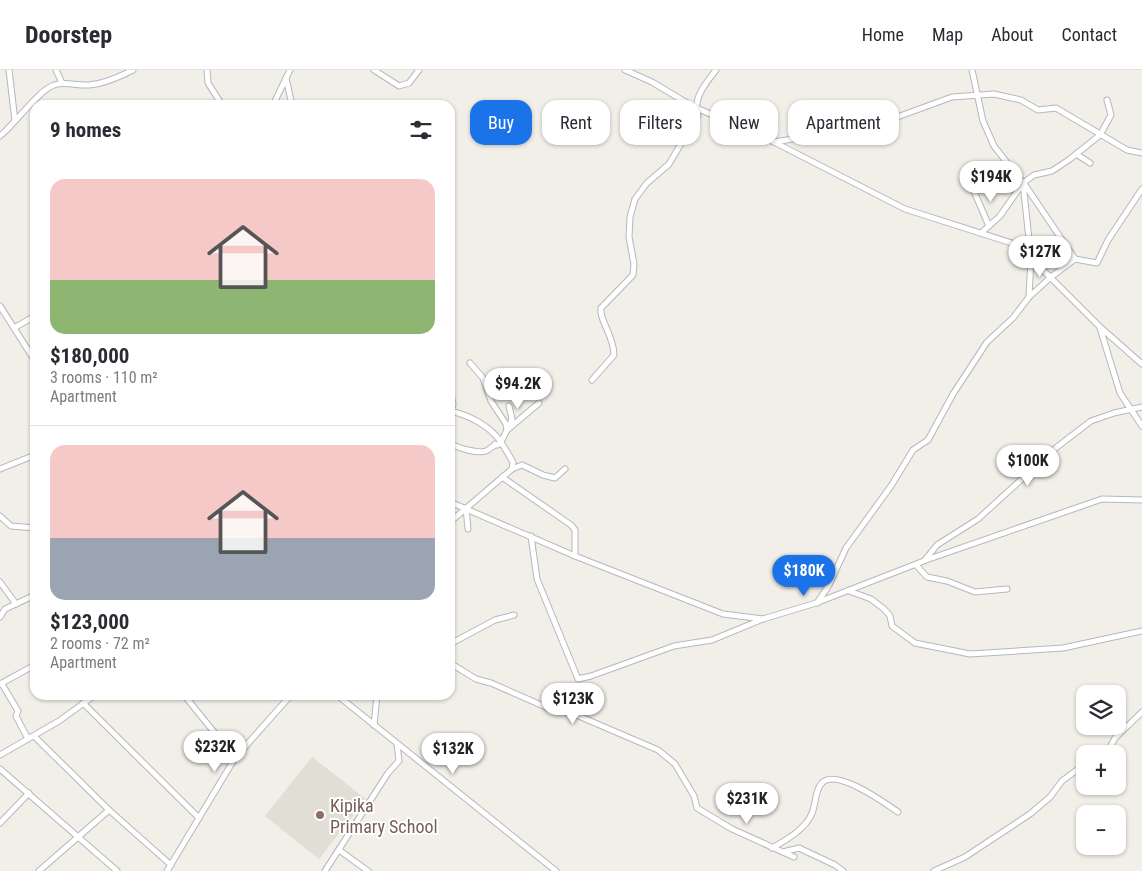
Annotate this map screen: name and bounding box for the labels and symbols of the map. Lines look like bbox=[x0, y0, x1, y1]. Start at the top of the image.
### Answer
pin: $194K bbox=[956, 160, 1026, 203]
pin: $127K bbox=[1005, 236, 1075, 278]
pin: $94.2K bbox=[477, 368, 559, 410]
pin: $100K bbox=[993, 444, 1063, 487]
pin: $180K bbox=[769, 554, 839, 597]
pin: $123K bbox=[538, 682, 608, 725]
pin: $232K bbox=[180, 730, 250, 773]
pin: $132K bbox=[418, 732, 488, 775]
pin: $231K bbox=[712, 782, 782, 825]
place label: Kipika Primary School bbox=[330, 795, 438, 837]
marker: Kipika Primary School bbox=[314, 809, 326, 821]

